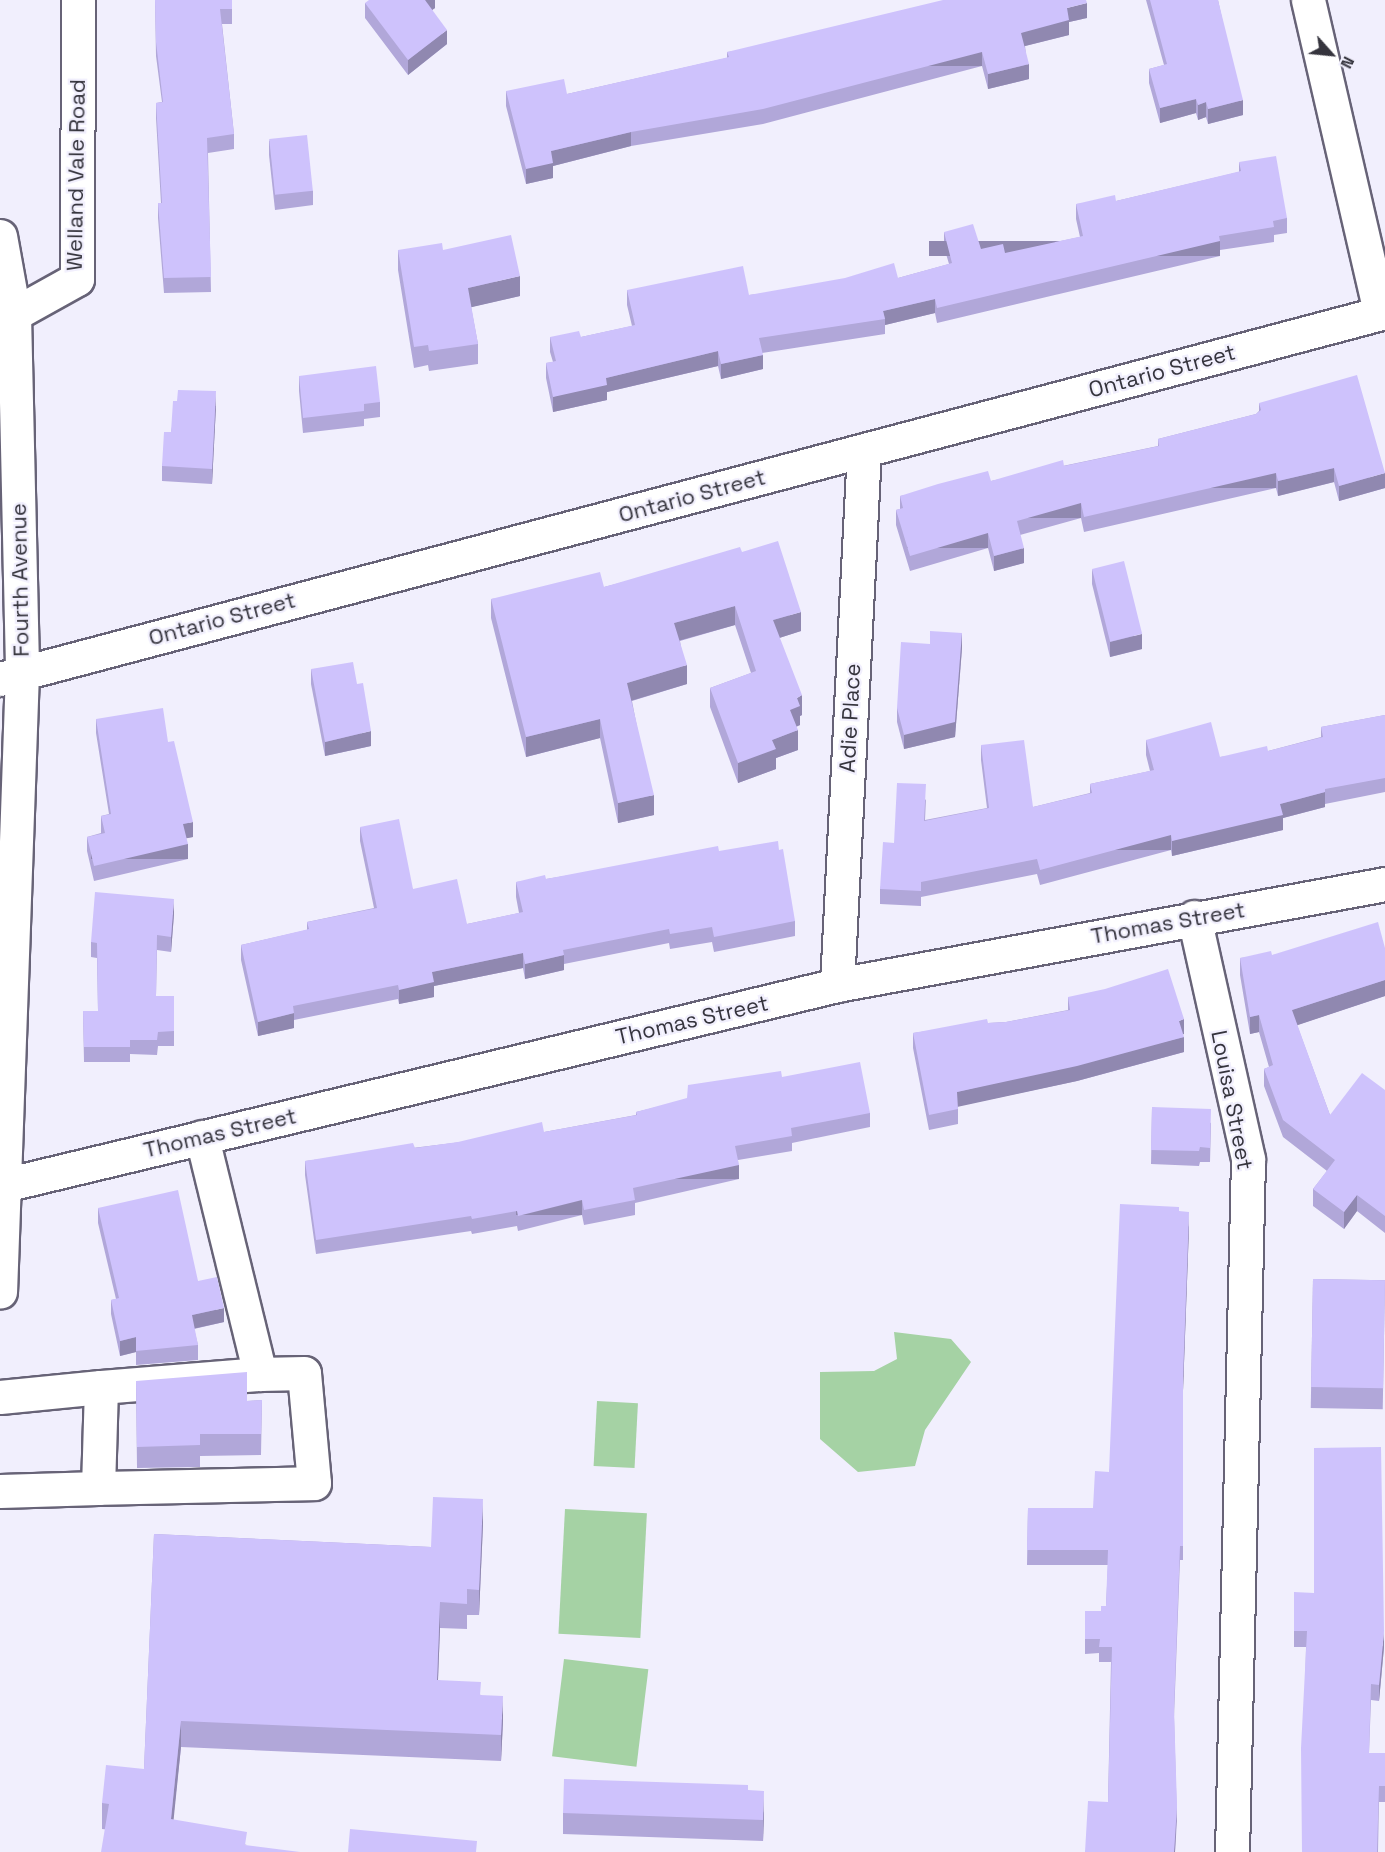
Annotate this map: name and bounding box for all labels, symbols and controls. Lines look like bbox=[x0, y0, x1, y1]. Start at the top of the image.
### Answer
north arrow bbox=[1301, 24, 1361, 84]
text: N bbox=[1336, 53, 1359, 72]
street label: Welland Vale Road bbox=[61, 79, 91, 271]
street label: Ontario Street bbox=[1086, 339, 1238, 403]
street label: Ontario Street bbox=[616, 464, 768, 528]
street label: Fourth Avenue bbox=[5, 503, 35, 657]
street label: Ontario Street bbox=[146, 587, 298, 651]
street label: Adie Place bbox=[834, 663, 866, 773]
street label: Thomas Street bbox=[1089, 896, 1247, 950]
street label: Thomas Street bbox=[613, 990, 771, 1050]
street label: Louisa Street bbox=[1206, 1028, 1258, 1172]
street label: Thomas Street bbox=[141, 1103, 299, 1163]

